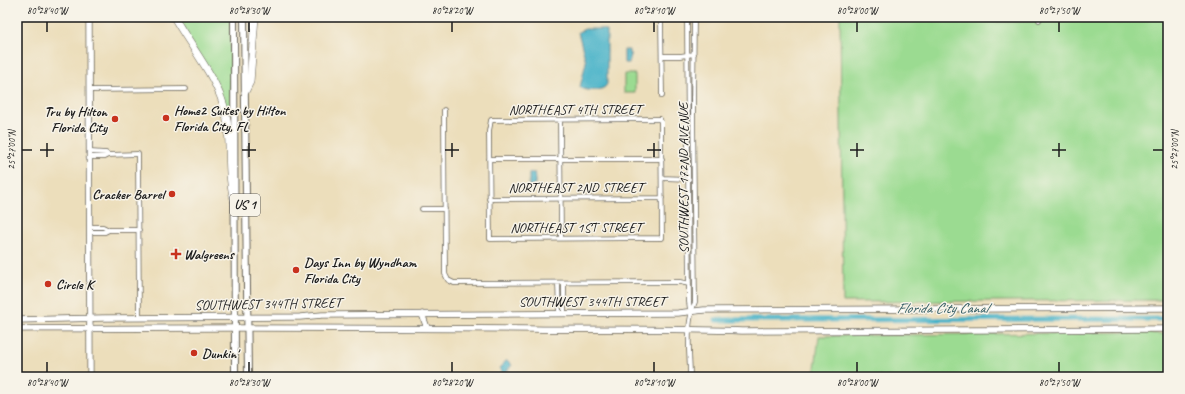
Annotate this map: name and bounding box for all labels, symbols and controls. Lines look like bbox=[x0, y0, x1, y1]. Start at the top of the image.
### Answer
text: 80°28'40"W bbox=[27, 4, 69, 17]
text: 80°28'30"W bbox=[229, 4, 271, 17]
text: 80°28'20"W bbox=[432, 4, 474, 17]
text: 80°28'10"W bbox=[634, 4, 676, 17]
text: 80°28'00"W bbox=[837, 4, 879, 17]
text: 80°27'50"W bbox=[1039, 4, 1081, 17]
street label: NORTHEAST 4TH STREET bbox=[509, 101, 645, 118]
street label: SOUTHWEST 172ND AVENUE bbox=[675, 101, 692, 253]
place label: Home2 Suites by Hilton Florida City, FL bbox=[174, 102, 286, 135]
place label: Tru by Hilton Florida City bbox=[44, 103, 109, 136]
marker: Home2 Suites by Hilton Florida City, FL bbox=[161, 113, 171, 123]
marker: Tru by Hilton Florida City bbox=[110, 114, 120, 124]
text: 25°27'00"N bbox=[5, 128, 18, 170]
text: 25°27'00"N bbox=[1168, 128, 1181, 170]
street label: NORTHEAST 2ND STREET bbox=[509, 179, 647, 196]
place label: Cracker Barrel bbox=[92, 186, 167, 203]
marker: Cracker Barrel bbox=[167, 189, 177, 199]
road number: US 1 bbox=[230, 194, 260, 216]
street label: NORTHEAST 1ST STREET bbox=[510, 219, 645, 236]
place label: Walgreens bbox=[184, 246, 236, 263]
marker: Walgreens bbox=[171, 249, 181, 259]
place label: Days Inn by Wyndham Florida City bbox=[304, 254, 418, 287]
marker: Days Inn by Wyndham Florida City bbox=[291, 265, 301, 275]
place label: Circle K bbox=[56, 276, 96, 293]
marker: Circle K bbox=[43, 279, 53, 289]
street label: SOUTHWEST 344TH STREET bbox=[519, 293, 669, 310]
street label: SOUTHWEST 344TH STREET bbox=[194, 294, 345, 314]
water label: Florida City Canal bbox=[896, 299, 993, 318]
place label: Dunkin' bbox=[202, 345, 241, 362]
marker: Dunkin' bbox=[189, 348, 199, 358]
text: 80°28'40"W bbox=[27, 376, 69, 389]
text: 80°28'30"W bbox=[229, 376, 271, 389]
text: 80°28'20"W bbox=[432, 376, 474, 389]
text: 80°28'10"W bbox=[634, 376, 676, 389]
text: 80°28'00"W bbox=[837, 376, 879, 389]
text: 80°27'50"W bbox=[1039, 376, 1081, 389]

